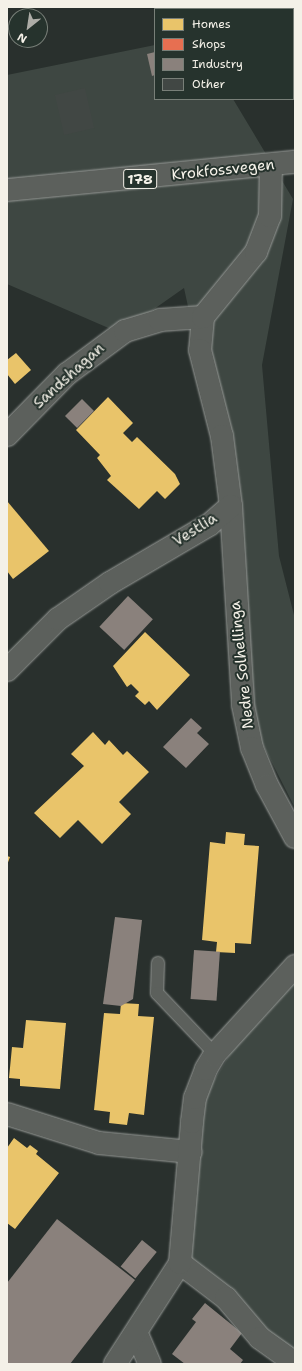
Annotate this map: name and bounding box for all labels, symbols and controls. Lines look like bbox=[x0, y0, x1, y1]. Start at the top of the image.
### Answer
north arrow bbox=[8, 8, 48, 48]
legend bbox=[154, 8, 294, 100]
text: Homes bbox=[192, 16, 231, 32]
text: N bbox=[15, 29, 30, 47]
text: Shops bbox=[192, 36, 226, 52]
text: Industry bbox=[192, 56, 243, 72]
text: Other bbox=[192, 76, 225, 92]
street label: Krokfossvegen bbox=[171, 156, 275, 184]
road number: 178 bbox=[123, 167, 157, 191]
street label: Sandshagan bbox=[30, 339, 108, 413]
street label: Vestlia bbox=[170, 510, 220, 550]
street label: Nedre Solhellinga bbox=[226, 600, 258, 730]

